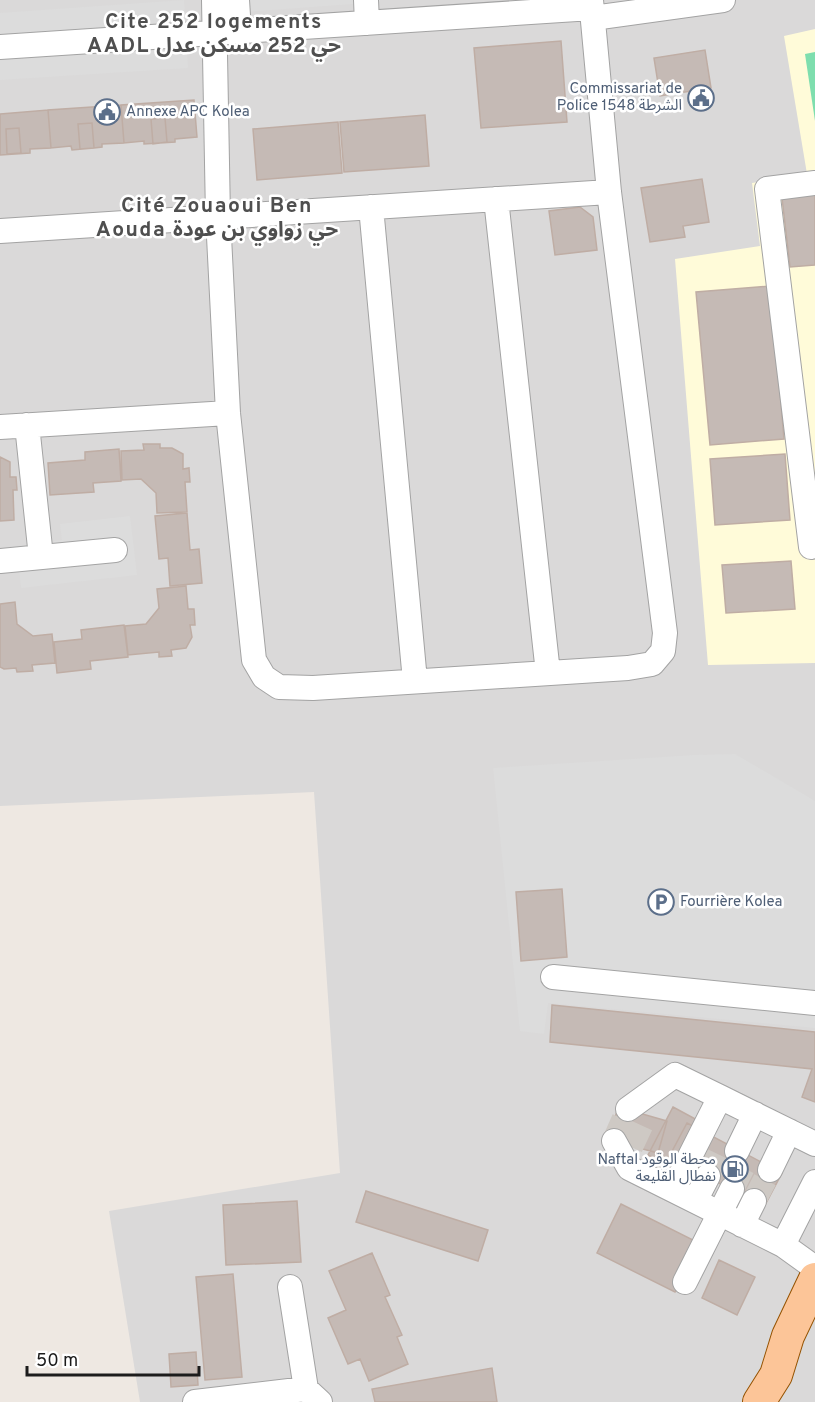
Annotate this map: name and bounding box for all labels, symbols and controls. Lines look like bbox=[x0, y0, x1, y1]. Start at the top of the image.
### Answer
district label: Cite 252 logements AADL حي 252 مسكن عدل bbox=[87, 9, 341, 61]
place label: Commissariat de Police 1548 الشرطة bbox=[557, 80, 682, 116]
public building icon: Commissariat de Police 1548 الشرطة bbox=[686, 83, 716, 113]
public building icon: Annexe APC Kolea bbox=[92, 97, 122, 127]
place label: Annexe APC Kolea bbox=[126, 103, 250, 122]
district label: Cité Zouaoui Ben Aouda حي زواوي بن عودة bbox=[96, 193, 338, 245]
parking icon: Fourrière Kolea bbox=[646, 887, 676, 917]
place label: Fourrière Kolea bbox=[680, 893, 782, 912]
place label: Naftal محطة الوقود نفطال القليعة bbox=[598, 1151, 716, 1187]
fuel station icon: Naftal محطة الوقود نفطال القليعة bbox=[720, 1154, 750, 1184]
scale bar bbox=[27, 1339, 200, 1377]
text: 50 m bbox=[36, 1350, 78, 1373]

